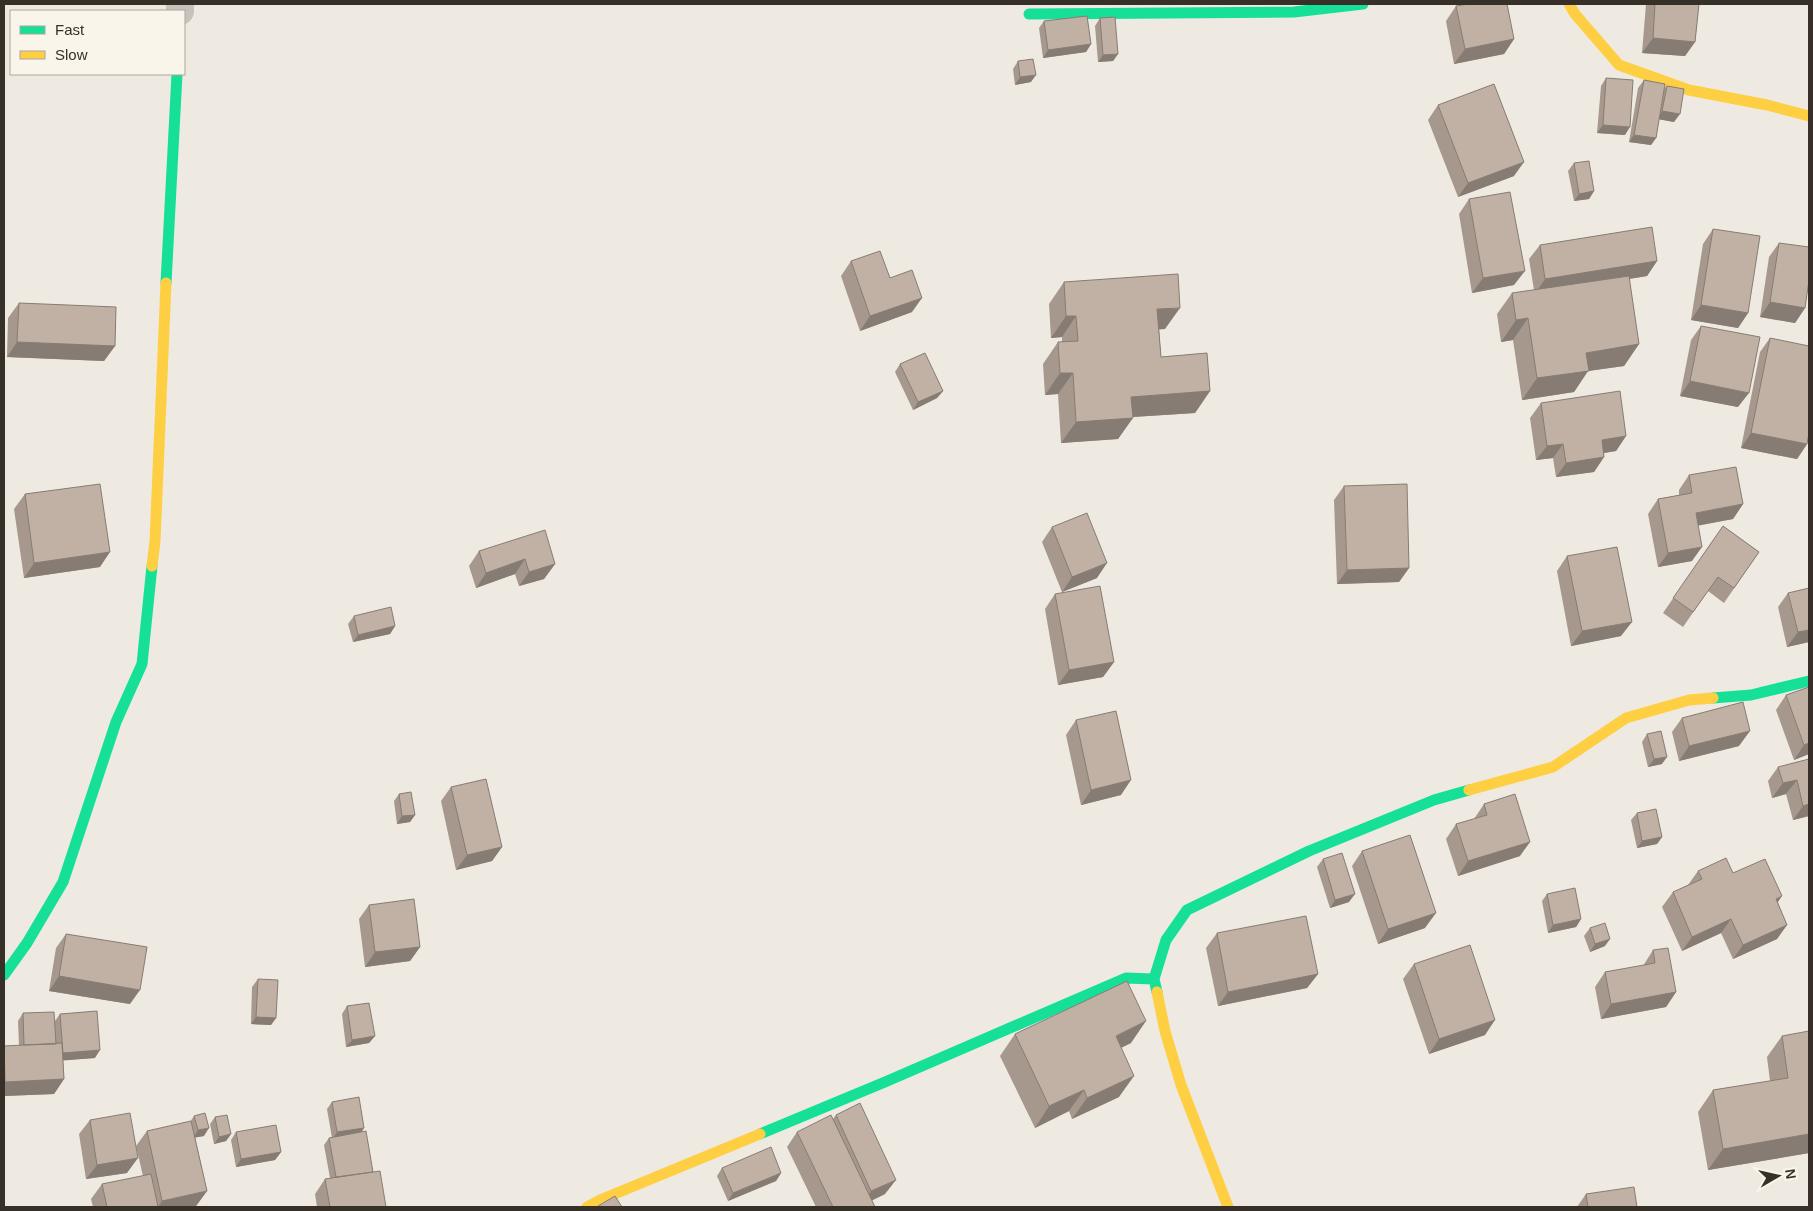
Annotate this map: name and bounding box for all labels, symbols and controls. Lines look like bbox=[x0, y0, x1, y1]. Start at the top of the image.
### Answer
legend bbox=[10, 10, 185, 75]
text: Fast bbox=[55, 21, 85, 38]
text: Slow bbox=[55, 46, 88, 63]
north arrow bbox=[1753, 1151, 1803, 1201]
text: N bbox=[1782, 1168, 1800, 1180]

